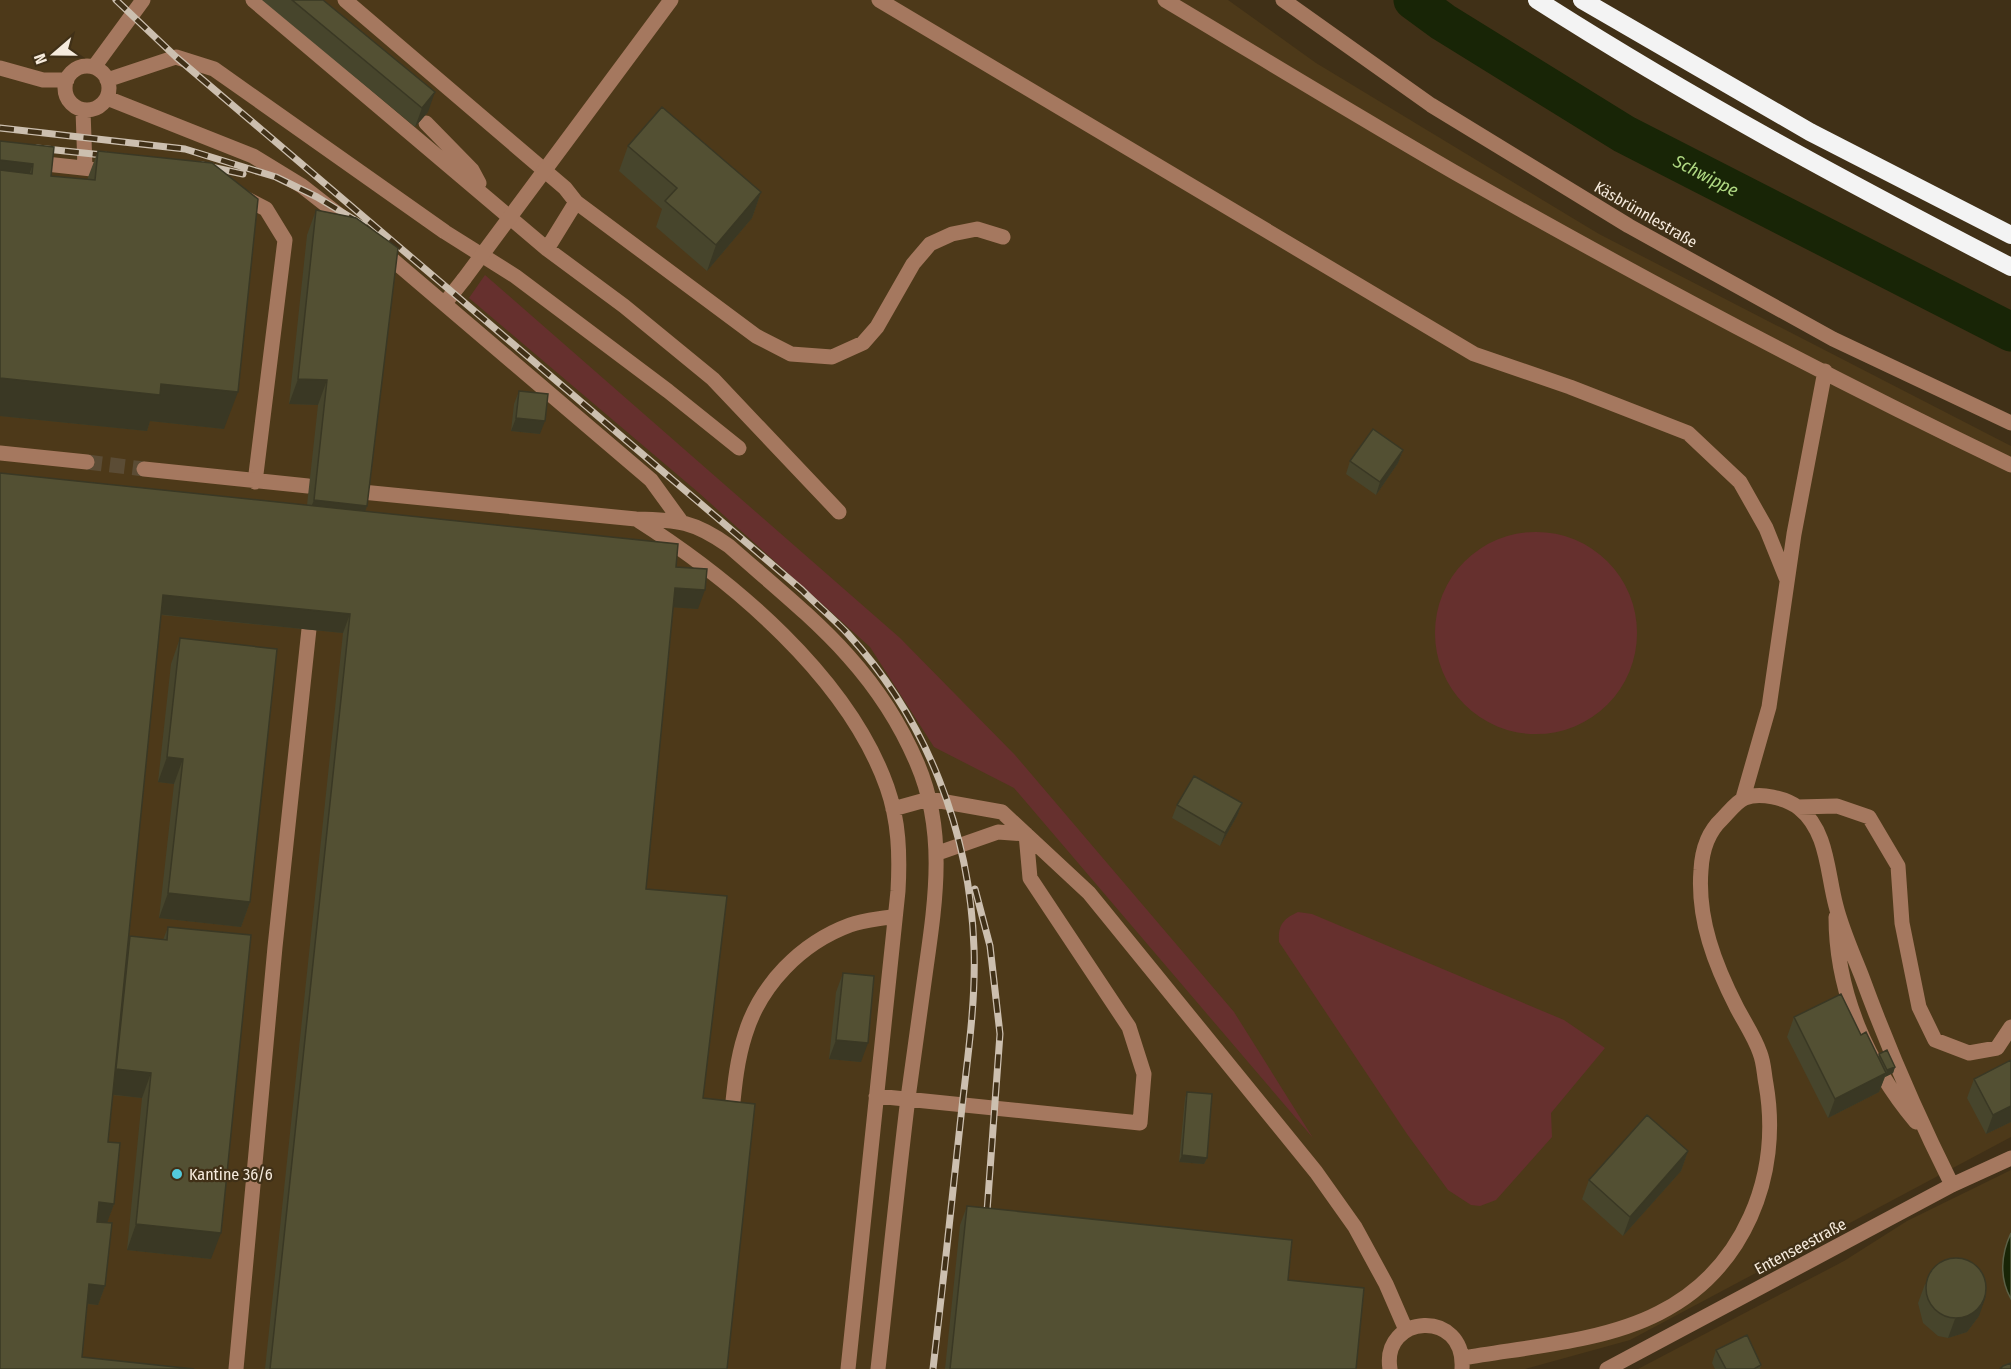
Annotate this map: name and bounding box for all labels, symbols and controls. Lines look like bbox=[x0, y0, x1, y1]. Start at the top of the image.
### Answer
north arrow bbox=[24, 24, 84, 84]
text: N bbox=[30, 51, 51, 67]
water label: Schwippe bbox=[1669, 150, 1742, 202]
street label: Käsbrünnlestraße bbox=[1591, 177, 1701, 252]
place label: Kantine 36/6 bbox=[189, 1165, 273, 1184]
marker: Kantine 36/6 bbox=[170, 1167, 184, 1181]
street label: Entenseestraße bbox=[1751, 1214, 1849, 1279]

